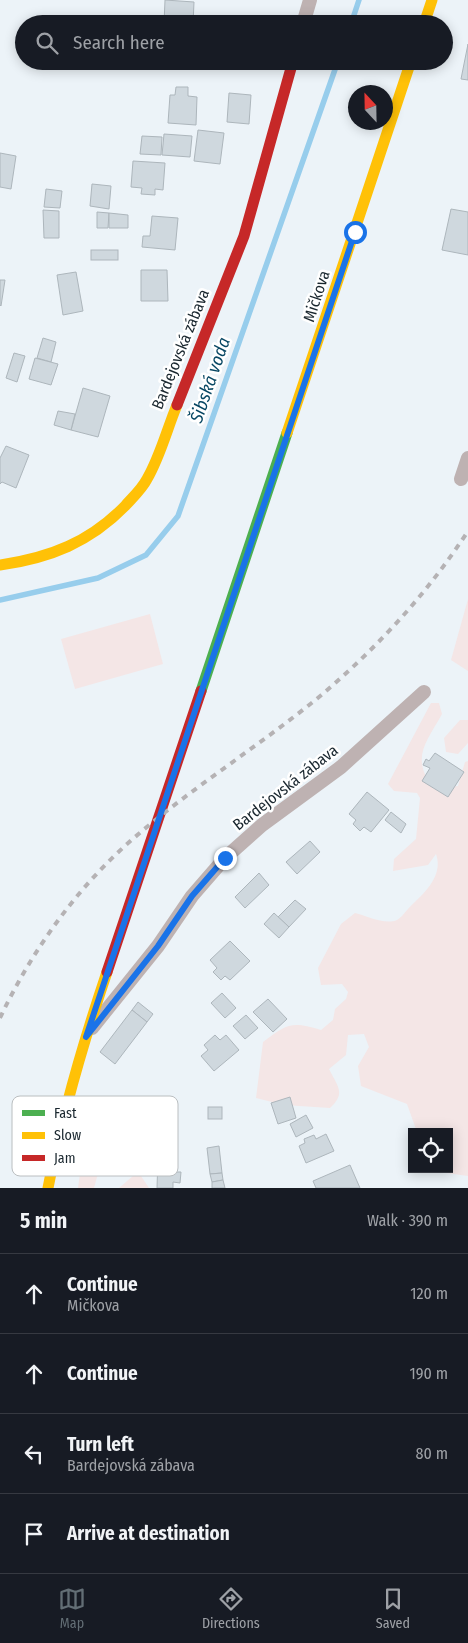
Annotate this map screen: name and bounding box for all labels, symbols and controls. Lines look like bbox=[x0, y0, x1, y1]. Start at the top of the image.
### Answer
search box bbox=[15, 15, 453, 70]
icon: search bbox=[33, 29, 61, 57]
text: Search here bbox=[73, 31, 165, 54]
north arrow bbox=[348, 85, 393, 130]
route start bbox=[344, 221, 367, 244]
street label: Mičkova bbox=[299, 268, 334, 324]
street label: Bardejovská zábava bbox=[148, 286, 213, 412]
water label: Šibská voda bbox=[185, 334, 235, 427]
street label: Bardejovská zábava bbox=[229, 740, 342, 834]
route end bbox=[214, 847, 237, 870]
legend bbox=[12, 1096, 178, 1176]
text: Fast bbox=[54, 1105, 77, 1122]
text: Slow bbox=[54, 1127, 81, 1144]
map controls bbox=[408, 1128, 453, 1173]
button: locate bbox=[408, 1128, 453, 1173]
text: Jam bbox=[54, 1150, 75, 1167]
text: 5 min bbox=[20, 1208, 67, 1234]
text: Walk · 390 m bbox=[367, 1211, 448, 1230]
text: Continue bbox=[67, 1273, 138, 1296]
icon: ahead bbox=[20, 1280, 48, 1308]
text: 120 m bbox=[410, 1284, 448, 1303]
text: Mičkova bbox=[67, 1296, 120, 1315]
icon: ahead bbox=[20, 1360, 48, 1388]
text: Continue bbox=[67, 1362, 138, 1385]
text: 190 m bbox=[410, 1364, 448, 1383]
text: Turn left bbox=[67, 1433, 134, 1456]
icon: left bbox=[20, 1440, 48, 1468]
text: 80 m bbox=[416, 1444, 448, 1463]
text: Bardejovská zábava bbox=[67, 1456, 195, 1475]
icon: arrive bbox=[20, 1520, 48, 1548]
text: Arrive at destination bbox=[67, 1522, 230, 1545]
tab: Map bbox=[58, 1585, 86, 1632]
tab: Directions bbox=[202, 1585, 260, 1632]
tab: Saved bbox=[376, 1585, 410, 1632]

